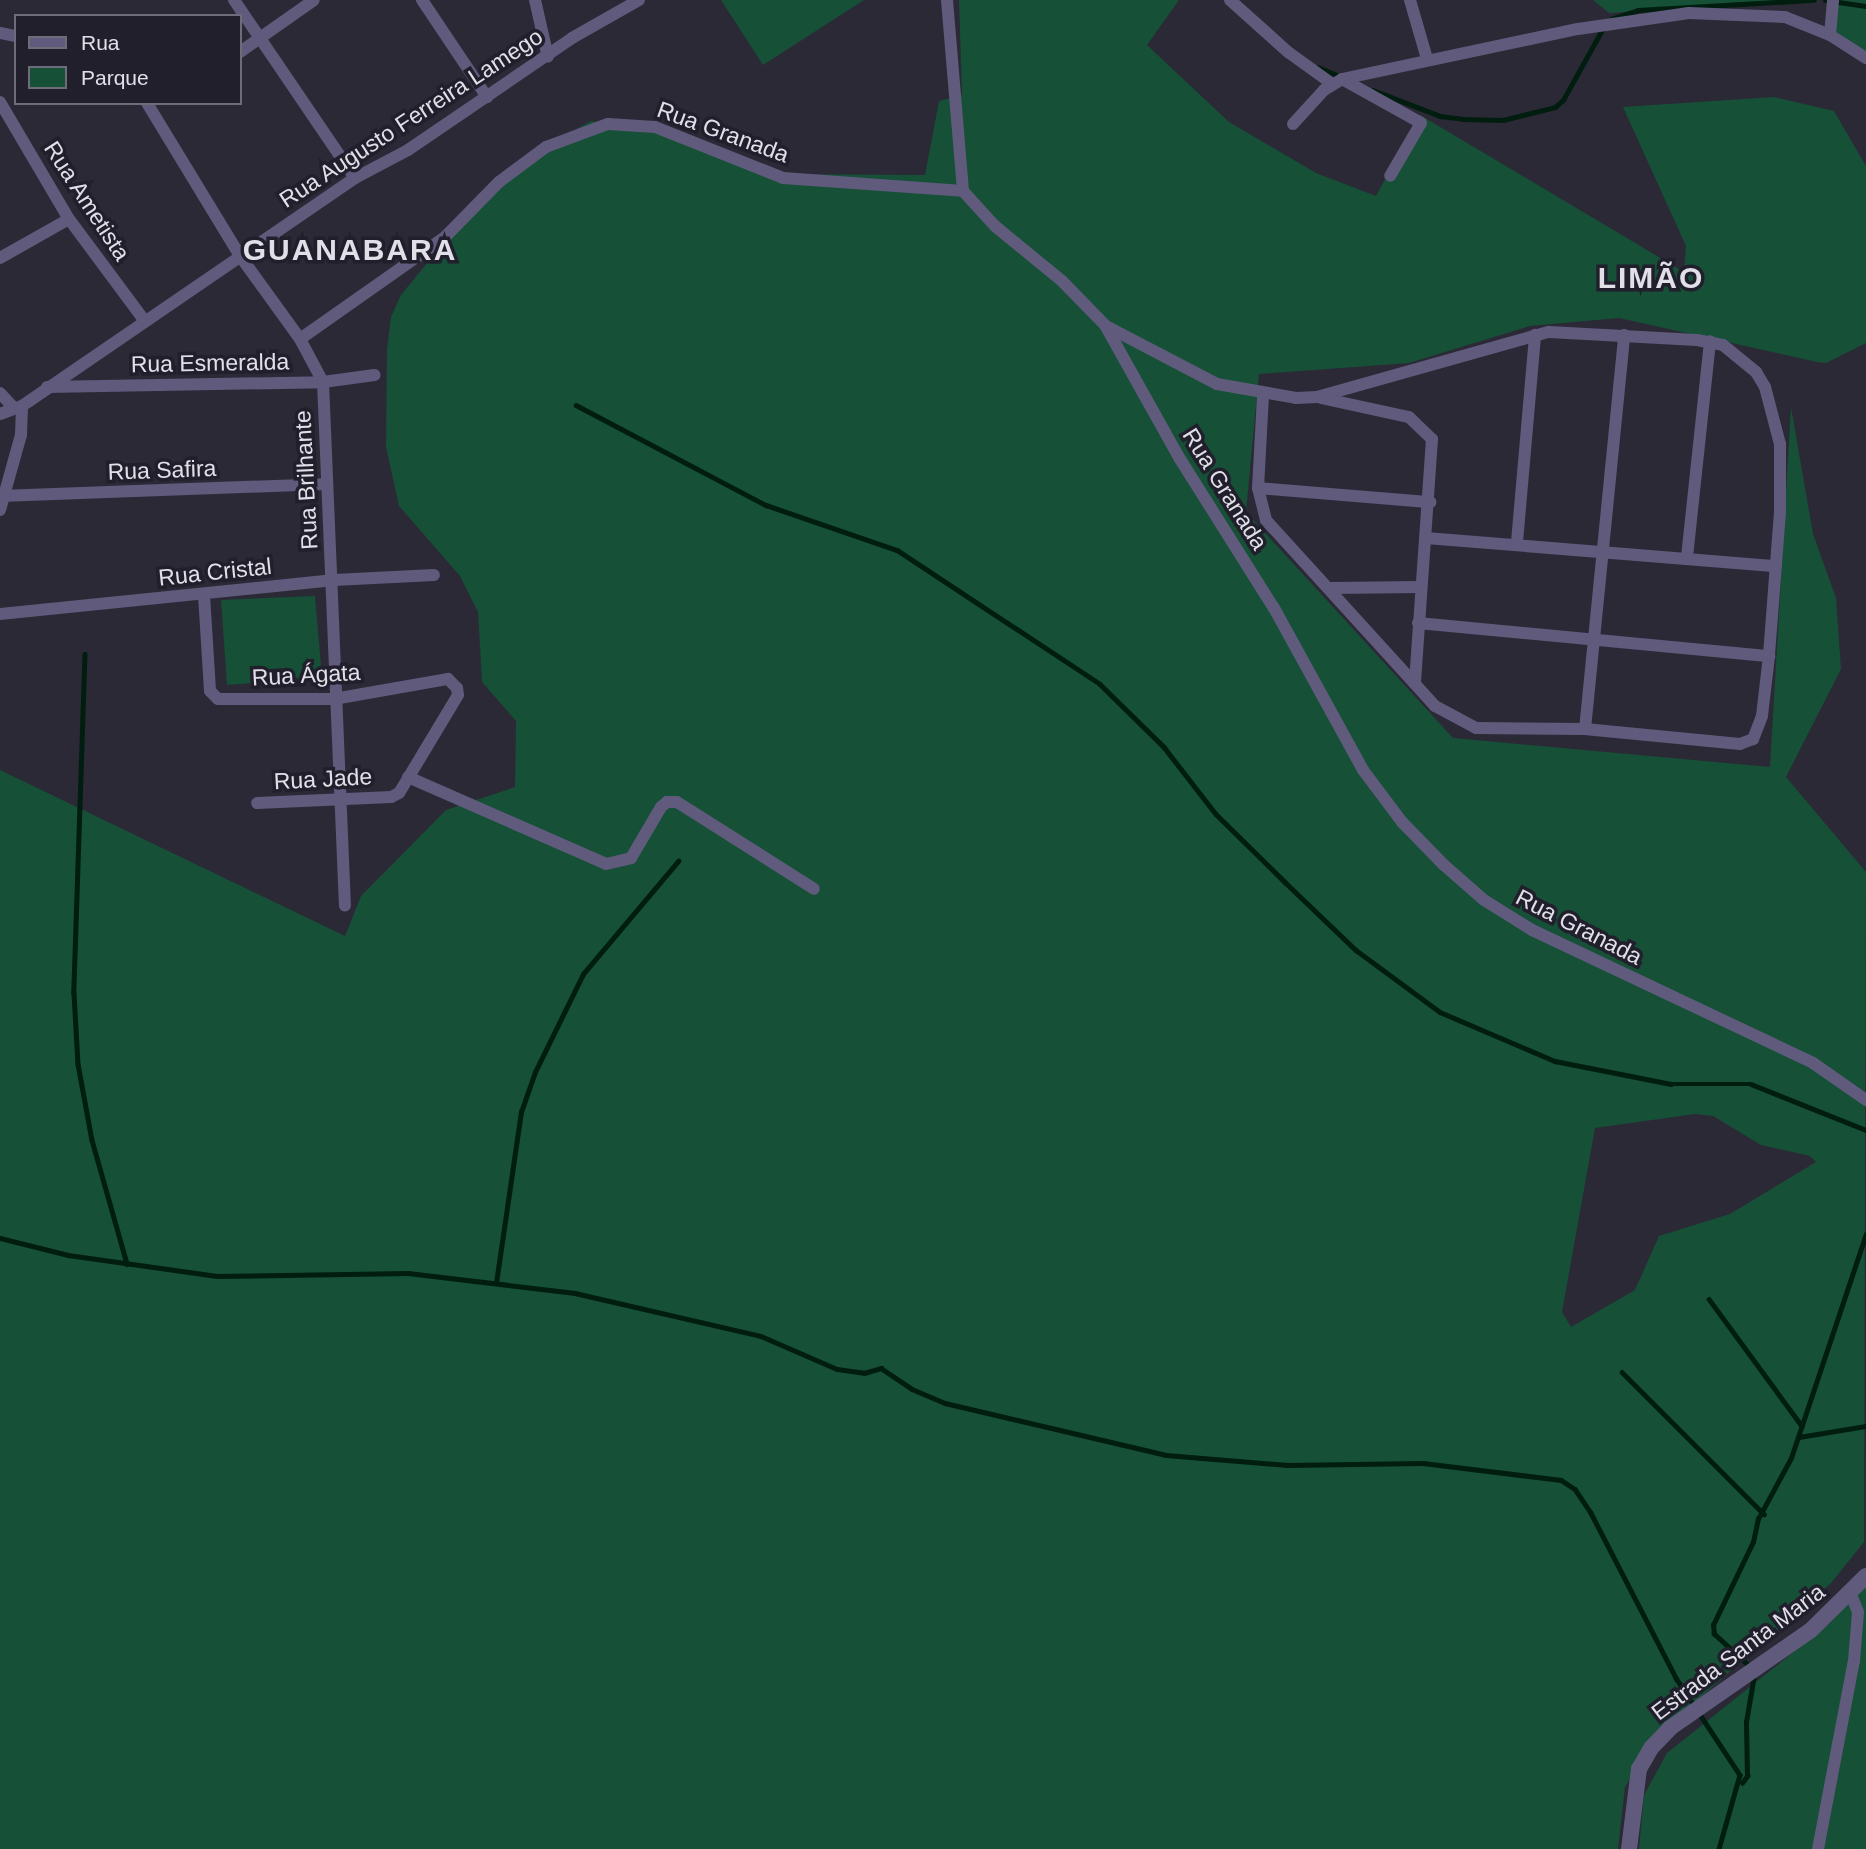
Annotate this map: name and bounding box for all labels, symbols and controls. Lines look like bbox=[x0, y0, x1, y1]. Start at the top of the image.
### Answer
legend bbox=[14, 14, 242, 105]
street label: Rua Augusto Ferreira Lamego bbox=[274, 22, 548, 214]
text: Rua bbox=[81, 31, 120, 54]
text: Parque bbox=[81, 66, 149, 89]
street label: Rua Granada bbox=[653, 95, 793, 169]
street label: Rua Ametista bbox=[38, 136, 136, 266]
district label: GUANABARA bbox=[244, 232, 456, 268]
district label: LIMÃO bbox=[1598, 260, 1704, 296]
street label: Rua Esmeralda bbox=[131, 348, 289, 378]
street label: Rua Brilhante bbox=[289, 410, 323, 550]
street label: Rua Granada bbox=[1177, 423, 1273, 555]
street label: Rua Safira bbox=[107, 454, 217, 486]
street label: Rua Cristal bbox=[157, 552, 273, 592]
street label: Rua Ágata bbox=[251, 658, 361, 692]
street label: Rua Jade bbox=[273, 763, 373, 795]
street label: Rua Granada bbox=[1511, 883, 1647, 971]
street label: Estrada Santa Maria bbox=[1646, 1578, 1830, 1726]

